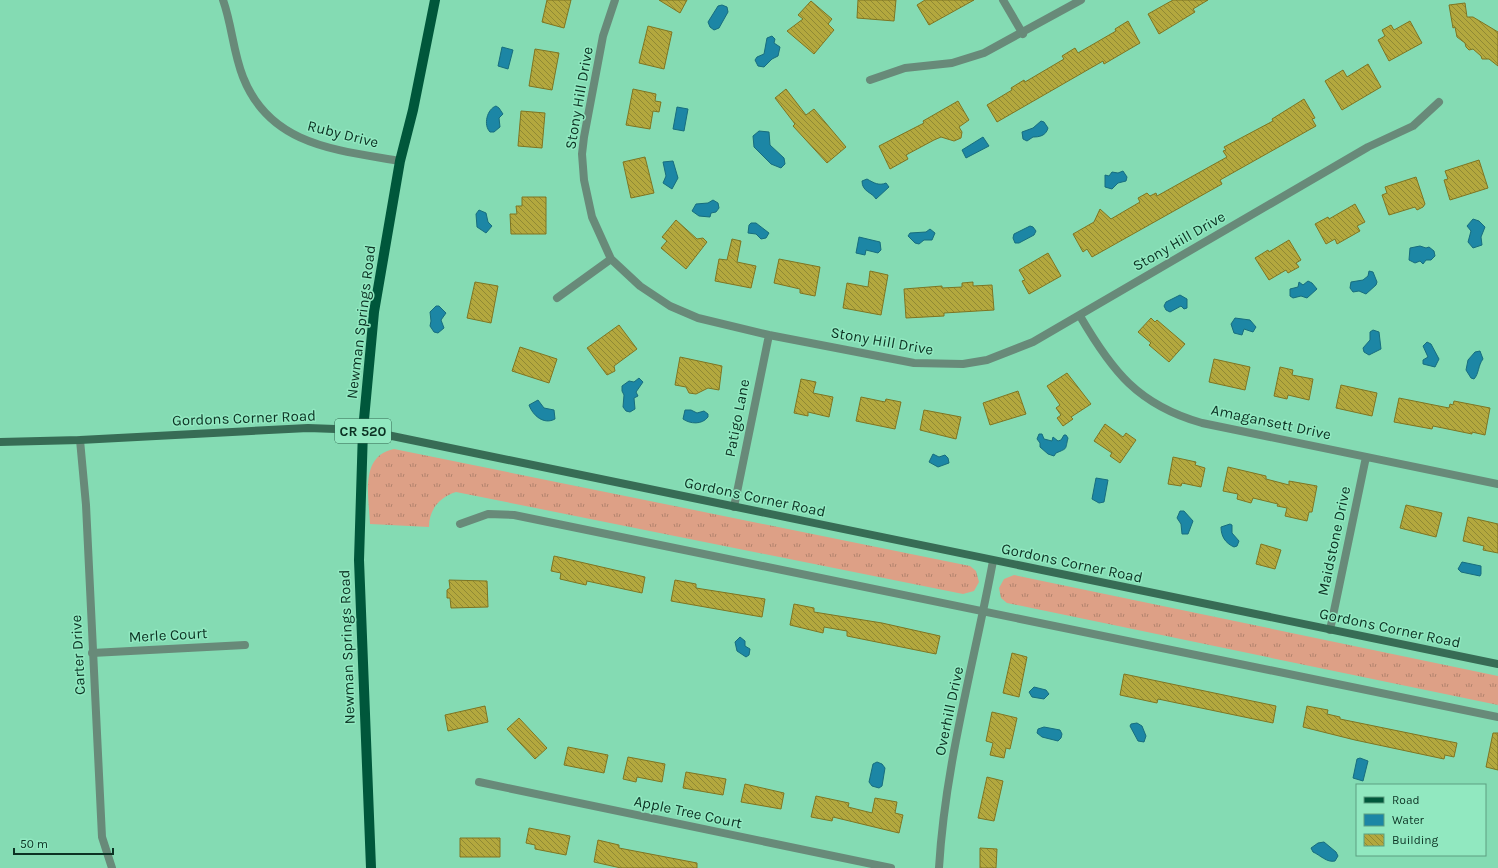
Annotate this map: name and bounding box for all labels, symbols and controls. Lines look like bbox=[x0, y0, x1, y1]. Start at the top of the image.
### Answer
street label: Stony Hill Drive bbox=[561, 45, 597, 151]
street label: Ruby Drive bbox=[306, 116, 380, 152]
street label: Stony Hill Drive bbox=[1129, 207, 1229, 275]
street label: Newman Springs Road bbox=[343, 244, 379, 400]
street label: Stony Hill Drive bbox=[829, 323, 935, 359]
street label: Patigo Lane bbox=[721, 378, 753, 458]
street label: Amagansett Drive bbox=[1209, 400, 1333, 444]
street label: Gordons Corner Road bbox=[172, 406, 316, 430]
road number: CR 520 bbox=[335, 419, 391, 443]
street label: Gordons Corner Road bbox=[683, 473, 827, 521]
street label: Maidstone Drive bbox=[1314, 485, 1354, 597]
street label: Gordons Corner Road bbox=[1000, 539, 1144, 587]
street label: Newman Springs Road bbox=[335, 569, 359, 725]
street label: Gordons Corner Road bbox=[1318, 604, 1462, 652]
street label: Carter Drive bbox=[67, 614, 89, 696]
street label: Merle Court bbox=[128, 624, 208, 646]
street label: Overhill Drive bbox=[931, 665, 967, 757]
legend bbox=[1356, 784, 1486, 856]
street label: Apple Tree Court bbox=[632, 792, 744, 832]
text: Road bbox=[1392, 793, 1420, 807]
text: Water bbox=[1392, 813, 1425, 827]
scale bar bbox=[14, 830, 113, 856]
text: Building bbox=[1392, 833, 1439, 847]
text: 50 m bbox=[20, 837, 48, 851]

